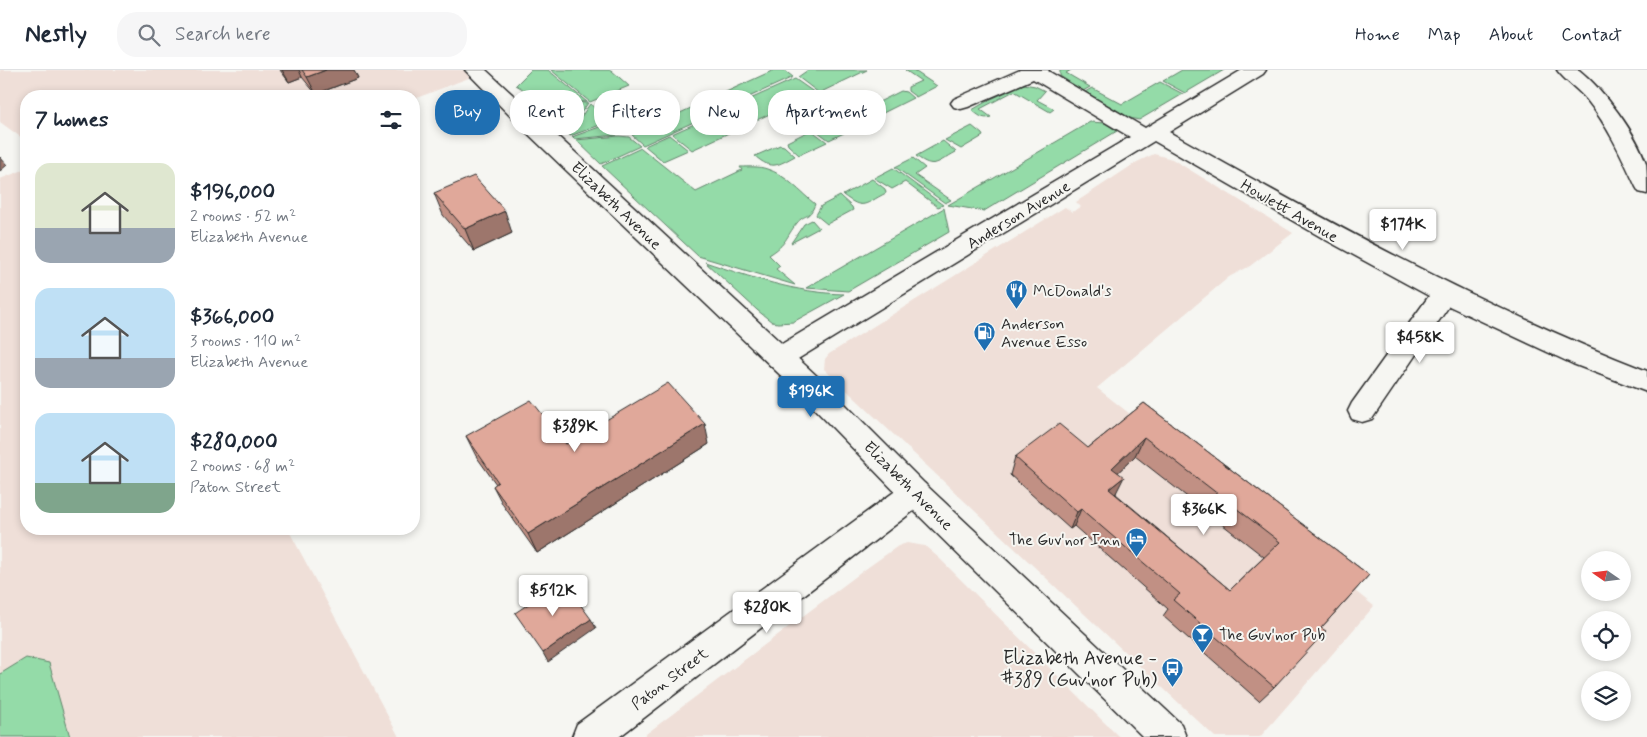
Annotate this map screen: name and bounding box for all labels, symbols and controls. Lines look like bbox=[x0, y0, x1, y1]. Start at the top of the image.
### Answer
search box bbox=[117, 12, 467, 57]
text: Nestly bbox=[25, 19, 87, 50]
icon: search bbox=[135, 21, 163, 49]
text: Search here bbox=[175, 22, 271, 47]
text: Home bbox=[1355, 23, 1400, 47]
text: Map bbox=[1428, 23, 1461, 47]
text: About bbox=[1489, 23, 1533, 47]
text: Contact bbox=[1561, 23, 1622, 47]
chip: Buy bbox=[435, 90, 500, 135]
chip: Rent bbox=[510, 90, 584, 135]
chip: Filters bbox=[594, 90, 680, 135]
chip: New bbox=[690, 90, 758, 135]
chip: Apartment bbox=[768, 90, 886, 135]
text: 7 homes bbox=[35, 106, 108, 134]
icon: filters bbox=[377, 106, 405, 134]
street label: Elizabeth Avenue bbox=[566, 157, 666, 255]
street label: Howlett Avenue bbox=[1237, 175, 1342, 248]
street label: Anderson Avenue bbox=[963, 176, 1074, 254]
text: $196,000 bbox=[190, 178, 275, 206]
icon: home bbox=[75, 183, 135, 243]
text: 2 rooms · 52 m² bbox=[190, 206, 296, 227]
pin: $174K bbox=[1368, 208, 1438, 251]
text: $174K bbox=[1380, 214, 1426, 235]
text: Elizabeth Avenue bbox=[190, 227, 308, 248]
restaurant icon: McDonald's bbox=[1005, 278, 1029, 309]
place label: McDonald's bbox=[1033, 281, 1112, 302]
text: $366,000 bbox=[190, 303, 274, 331]
icon: home bbox=[75, 308, 135, 368]
place label: Anderson Avenue Esso bbox=[1001, 314, 1087, 353]
fuel station icon: Anderson Avenue Esso bbox=[973, 320, 997, 351]
pin: $458K bbox=[1385, 322, 1455, 364]
text: $458K bbox=[1396, 327, 1444, 348]
text: 3 rooms · 110 m² bbox=[190, 331, 301, 352]
text: Elizabeth Avenue bbox=[190, 352, 308, 373]
pin: $196K bbox=[776, 376, 846, 418]
text: $196K bbox=[789, 381, 833, 402]
pin: $389K bbox=[540, 410, 610, 453]
text: $389K bbox=[552, 416, 598, 437]
text: $280,000 bbox=[190, 428, 278, 456]
icon: home bbox=[75, 433, 135, 493]
street label: Elizabeth Avenue bbox=[859, 437, 957, 535]
text: 2 rooms · 68 m² bbox=[190, 456, 295, 477]
text: Paton Street bbox=[190, 477, 281, 498]
pin: $366K bbox=[1169, 494, 1239, 536]
text: $366K bbox=[1182, 499, 1226, 520]
hotel icon: The Guv'nor Inn bbox=[1124, 527, 1148, 558]
place label: The Guv'nor Inn bbox=[1009, 530, 1120, 551]
north arrow bbox=[1581, 551, 1631, 601]
map controls bbox=[1581, 551, 1631, 721]
pin: $512K bbox=[518, 574, 588, 617]
text: $512K bbox=[530, 580, 576, 601]
pin: $280K bbox=[732, 592, 802, 634]
text: $280K bbox=[744, 597, 790, 618]
button: locate bbox=[1581, 611, 1631, 661]
bar icon: The Guv'nor Pub bbox=[1191, 622, 1215, 653]
place label: The Guv'nor Pub bbox=[1219, 625, 1325, 646]
street label: Paton Street bbox=[627, 643, 713, 715]
place label: Elizabeth Avenue - #389 (Guv'nor Pub) bbox=[1000, 646, 1157, 693]
bus stop icon: Elizabeth Avenue - #389 (Guv'nor Pub) bbox=[1161, 656, 1185, 687]
button: layers bbox=[1581, 671, 1631, 721]

